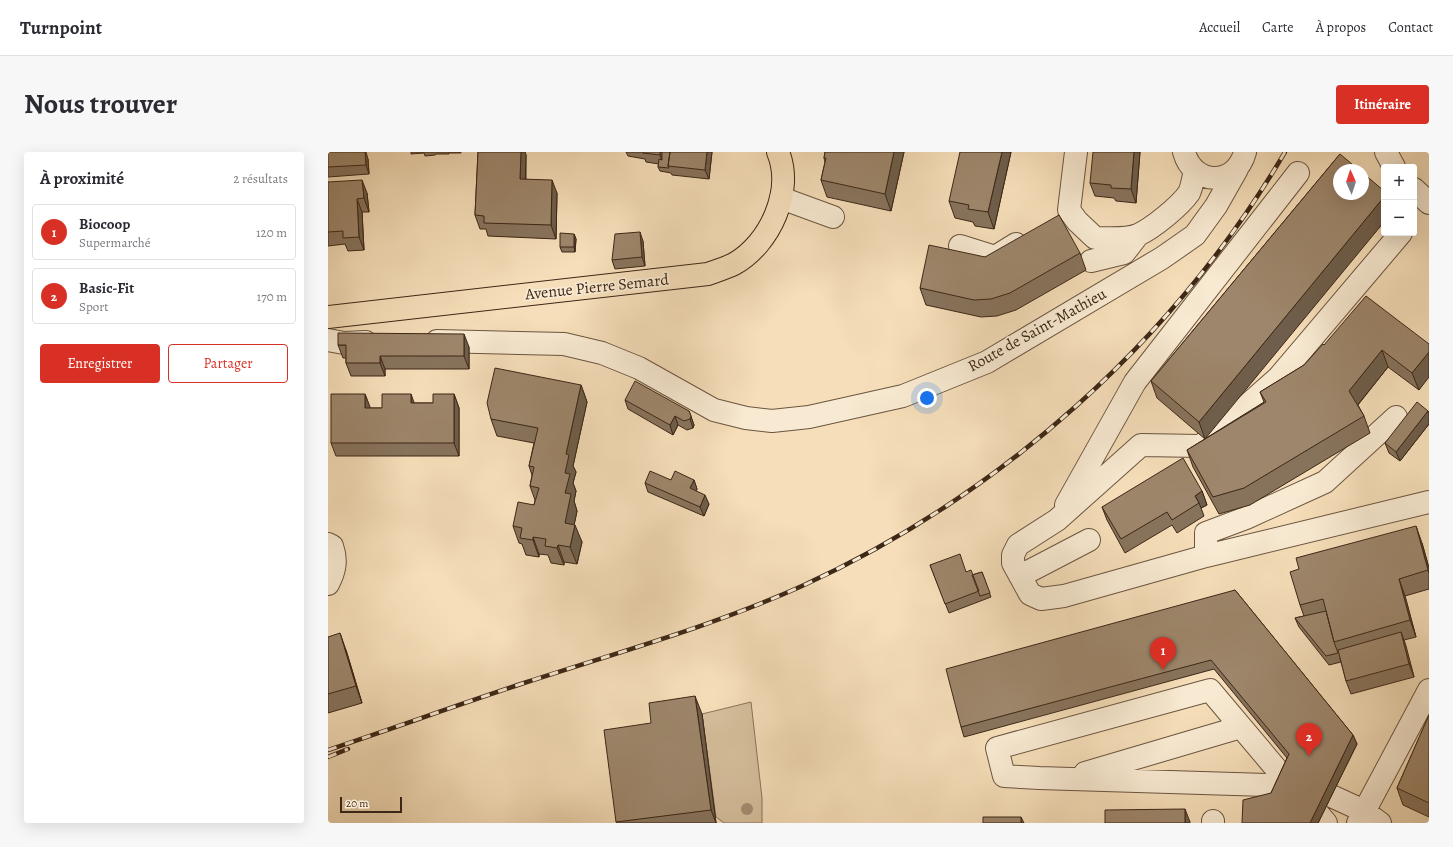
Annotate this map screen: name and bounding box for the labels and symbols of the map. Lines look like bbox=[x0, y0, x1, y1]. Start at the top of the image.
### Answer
north arrow bbox=[1333, 164, 1369, 200]
street label: Avenue Pierre Semard bbox=[523, 268, 670, 306]
street label: Route de Saint-Mathieu bbox=[964, 283, 1111, 377]
your location bbox=[917, 388, 937, 408]
pin: 1 bbox=[1150, 637, 1176, 670]
pin: 2 bbox=[1296, 723, 1322, 756]
scale bar bbox=[340, 795, 402, 814]

